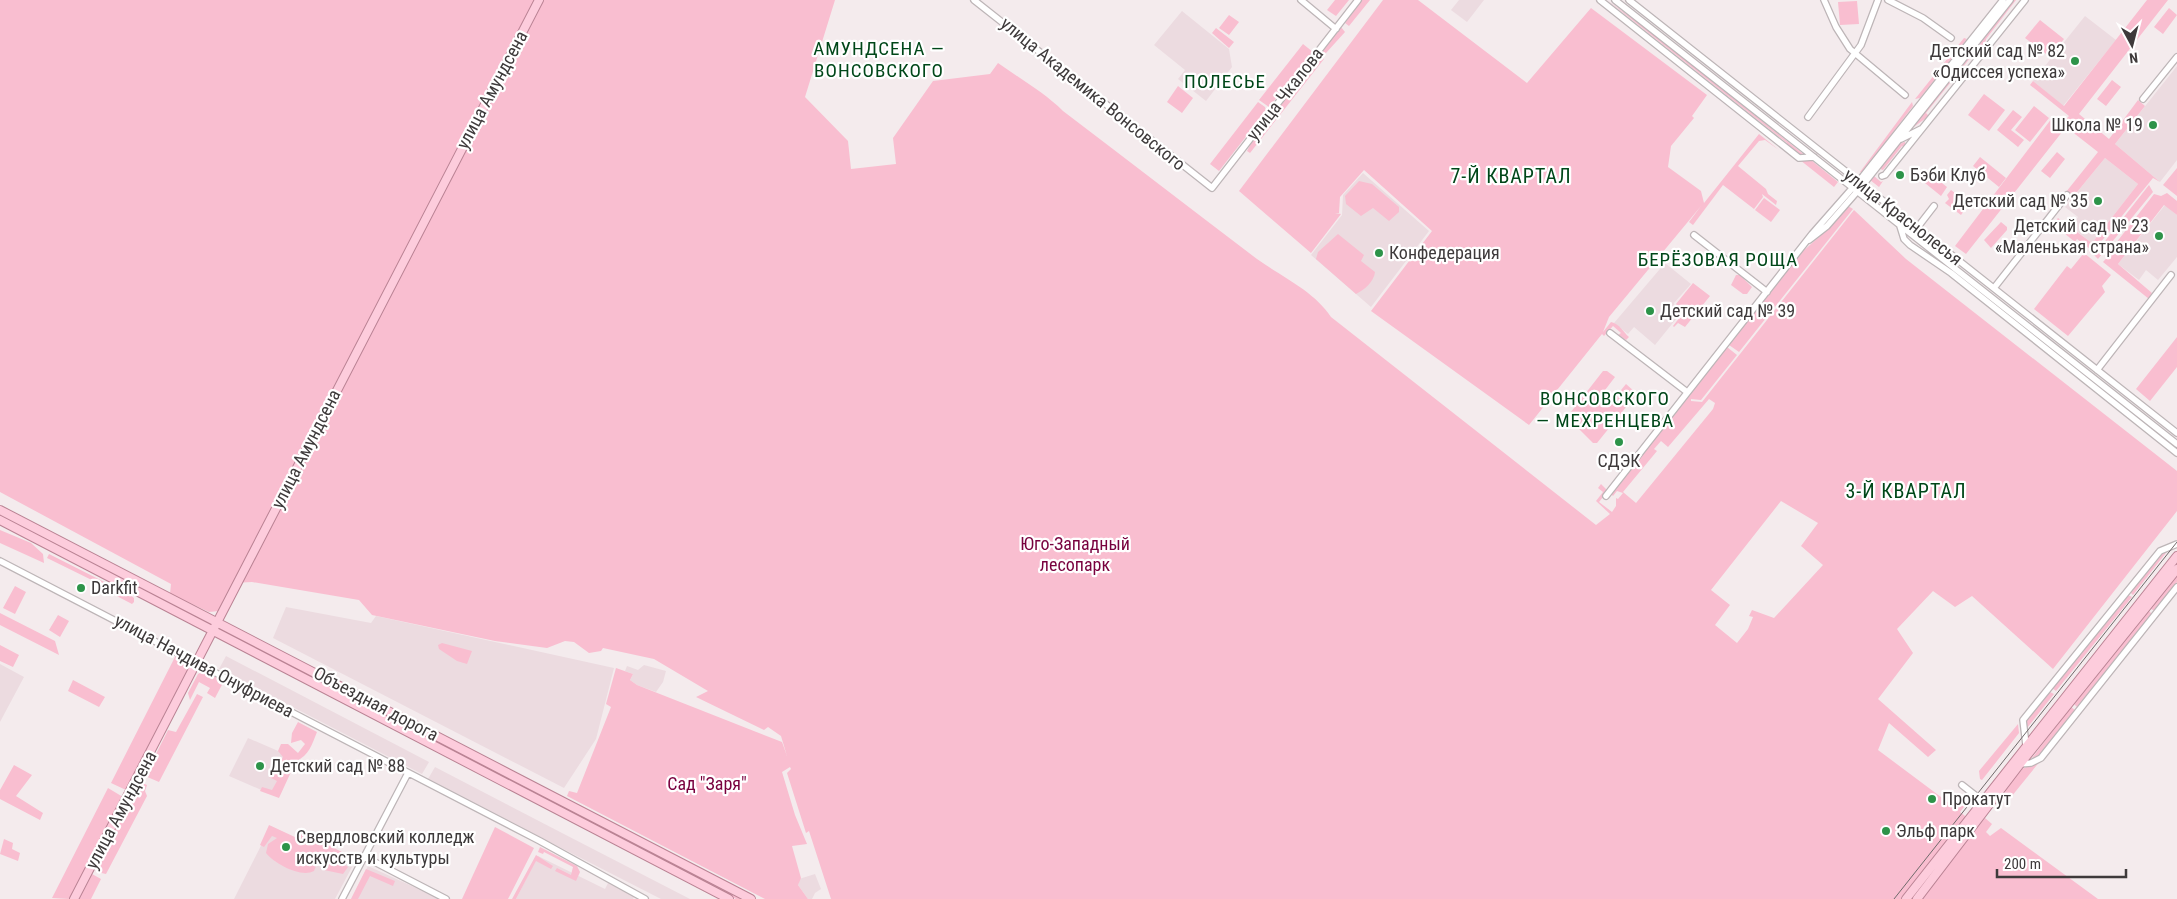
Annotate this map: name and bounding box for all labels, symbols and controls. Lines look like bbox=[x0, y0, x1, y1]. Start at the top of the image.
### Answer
street label: улица Академика Вонсовского bbox=[997, 13, 1190, 175]
north arrow bbox=[2107, 20, 2157, 70]
street label: улица Амундсена bbox=[452, 27, 531, 152]
district label: АМУНДСЕНА — ВОНСОВСКОГО bbox=[813, 37, 945, 82]
place label: Детский сад № 82 «Одиссея успеха» bbox=[1930, 40, 2065, 82]
street label: улица Чкалова bbox=[1242, 43, 1327, 144]
text: N bbox=[2128, 49, 2139, 66]
marker: Детский сад № 82 «Одиссея успеха» bbox=[2069, 55, 2081, 67]
district label: ПОЛЕСЬЕ bbox=[1184, 70, 1266, 93]
place label: Школа № 19 bbox=[2051, 114, 2143, 135]
marker: Школа № 19 bbox=[2147, 119, 2159, 131]
district label: 7-Й КВАРТАЛ bbox=[1450, 164, 1572, 188]
street label: улица Краснолесья bbox=[1840, 164, 1967, 269]
place label: Бэби Клуб bbox=[1910, 164, 1986, 185]
marker: Бэби Клуб bbox=[1894, 169, 1906, 181]
place label: Детский сад № 35 bbox=[1953, 190, 2088, 211]
marker: Детский сад № 35 bbox=[2092, 195, 2104, 207]
place label: Детский сад № 23 «Маленькая страна» bbox=[1995, 215, 2149, 257]
marker: Детский сад № 23 «Маленькая страна» bbox=[2153, 230, 2165, 242]
place label: Конфедерация bbox=[1389, 242, 1500, 263]
marker: Конфедерация bbox=[1373, 247, 1385, 259]
district label: БЕРЁЗОВАЯ РОЩА bbox=[1638, 248, 1798, 271]
place label: Детский сад № 39 bbox=[1660, 300, 1795, 321]
marker: Детский сад № 39 bbox=[1644, 305, 1656, 317]
street label: улица Амундсена bbox=[267, 386, 345, 512]
district label: ВОНСОВСКОГО — МЕХРЕНЦЕВА bbox=[1536, 387, 1674, 432]
marker: СДЭК bbox=[1613, 436, 1625, 448]
place label: СДЭК bbox=[1598, 450, 1640, 471]
district label: 3-Й КВАРТАЛ bbox=[1845, 479, 1967, 503]
park label: Юго-Западный лесопарк bbox=[1020, 533, 1130, 575]
place label: Darkfit bbox=[91, 577, 138, 598]
marker: Darkfit bbox=[75, 582, 87, 594]
street label: улица Начдива Онуфриева bbox=[111, 609, 297, 722]
street label: Объездная дорога bbox=[310, 662, 442, 745]
street label: улица Амундсена bbox=[81, 747, 160, 872]
place label: Детский сад № 88 bbox=[270, 755, 405, 776]
marker: Детский сад № 88 bbox=[254, 760, 266, 772]
park label: Сад "Заря" bbox=[667, 773, 747, 794]
place label: Прокатут bbox=[1942, 788, 2011, 809]
marker: Прокатут bbox=[1926, 793, 1938, 805]
place label: Эльф парк bbox=[1896, 820, 1975, 841]
marker: Эльф парк bbox=[1880, 825, 1892, 837]
place label: Свердловский колледж искусств и культуры bbox=[296, 826, 475, 868]
marker: Свердловский колледж искусств и культуры bbox=[280, 841, 292, 853]
scale bar bbox=[1997, 846, 2126, 878]
text: 200 m bbox=[2004, 855, 2041, 873]

